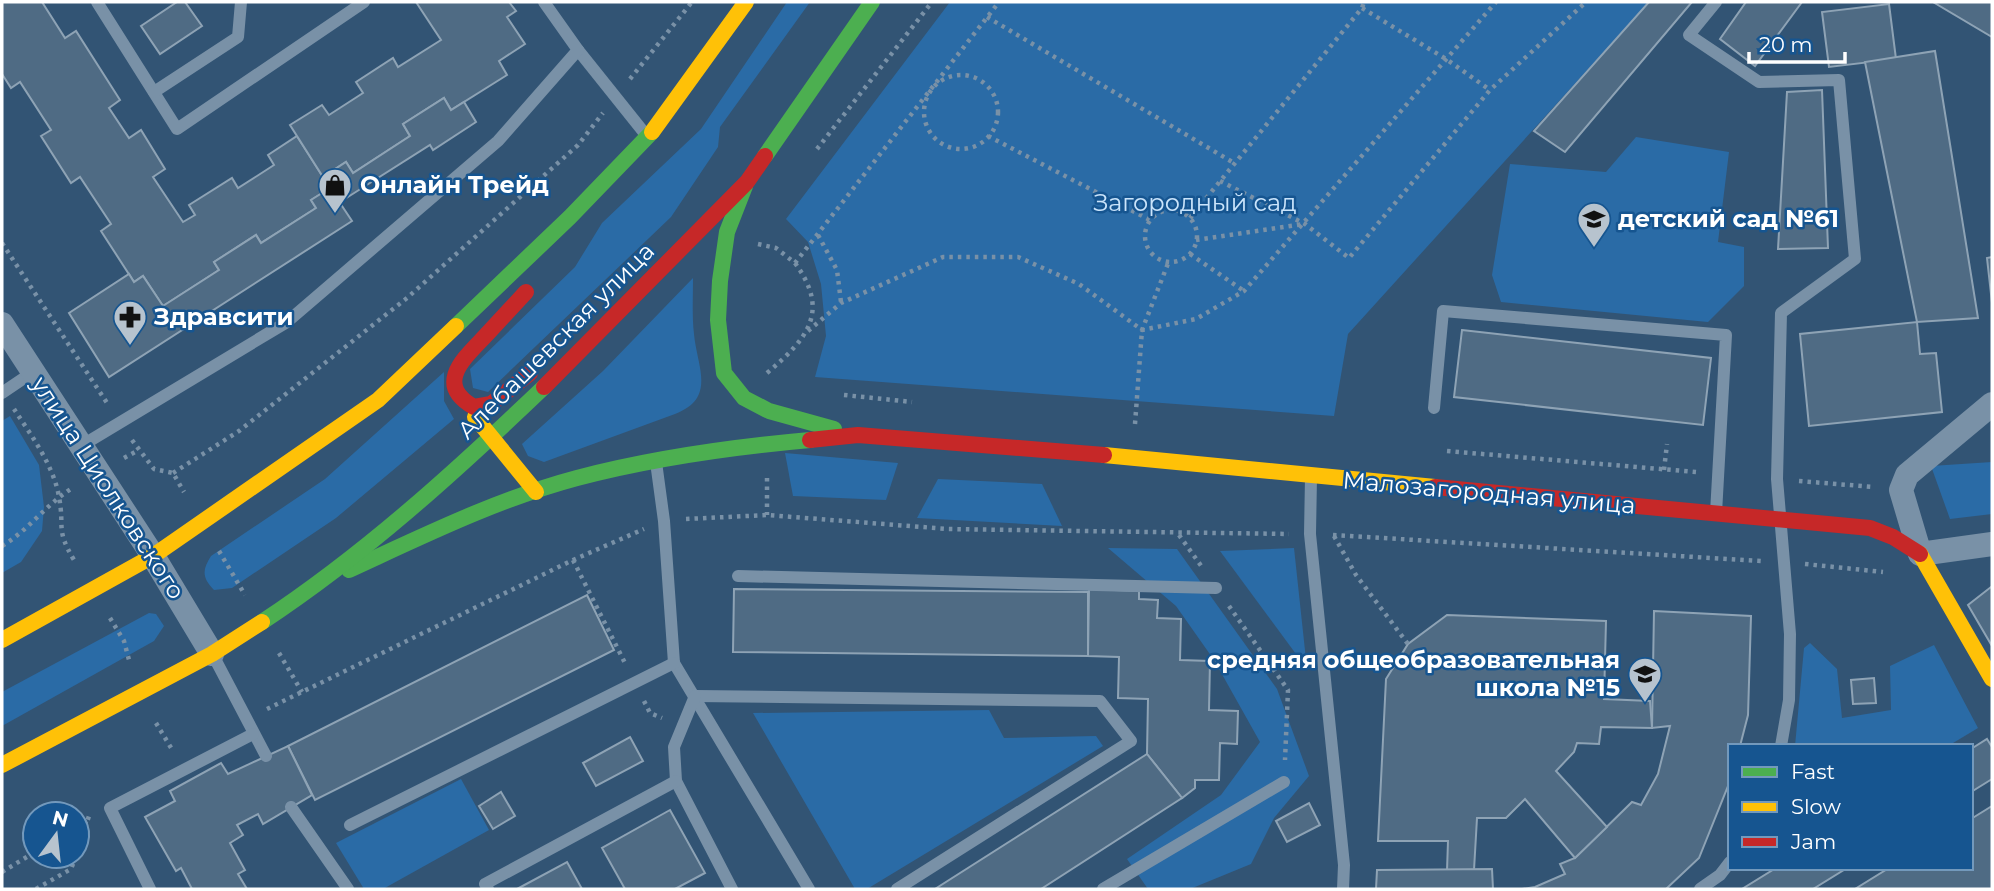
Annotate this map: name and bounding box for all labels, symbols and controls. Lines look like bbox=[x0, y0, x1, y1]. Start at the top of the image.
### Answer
scale bar bbox=[1749, 21, 1845, 65]
text: 20 m bbox=[1759, 32, 1813, 57]
shop icon: Онлайн Трейд bbox=[316, 166, 354, 215]
place label: Онлайн Трейд bbox=[360, 170, 549, 199]
park label: Загородный сад bbox=[1093, 188, 1297, 217]
school or university icon: детский сад №61 bbox=[1575, 200, 1613, 249]
place label: детский сад №61 bbox=[1618, 204, 1839, 233]
street label: Алебашевская улица bbox=[451, 236, 660, 445]
pharmacy icon: Здравсити bbox=[111, 298, 149, 347]
place label: Здравсити bbox=[153, 302, 293, 331]
street label: улица Циолковского bbox=[25, 370, 191, 605]
street label: Малозагородная улица bbox=[1342, 465, 1637, 520]
place label: средняя общеобразовательная школа №15 bbox=[1207, 645, 1620, 702]
school or university icon: средняя общеобразовательная школа №15 bbox=[1626, 655, 1664, 704]
legend bbox=[1728, 744, 1973, 870]
text: Fast bbox=[1791, 759, 1835, 784]
text: Slow bbox=[1791, 794, 1841, 819]
north arrow bbox=[21, 800, 91, 870]
text: N bbox=[50, 806, 71, 832]
text: Jam bbox=[1790, 829, 1836, 854]

